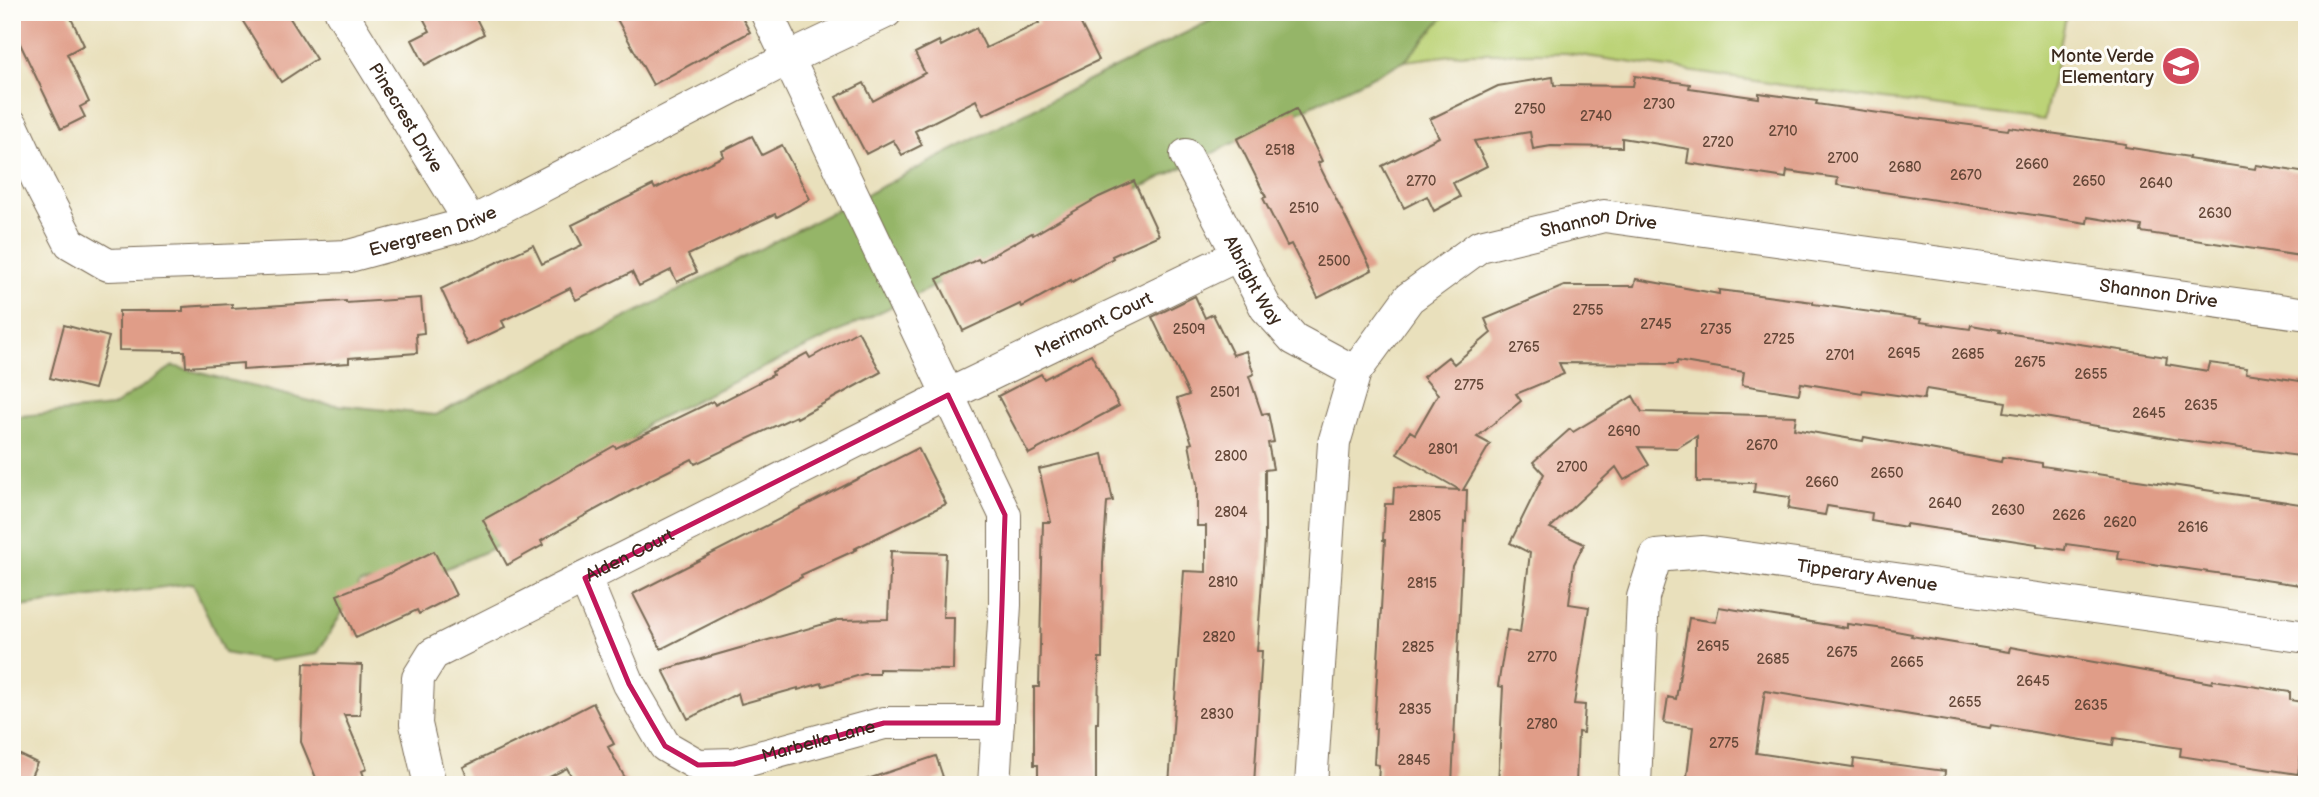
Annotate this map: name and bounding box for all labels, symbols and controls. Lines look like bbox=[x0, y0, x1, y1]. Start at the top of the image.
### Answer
school or university icon: Monte Verde Elementary bbox=[2160, 45, 2202, 87]
place label: Monte Verde Elementary bbox=[2051, 46, 2155, 88]
street label: Pinecrest Drive bbox=[364, 59, 448, 176]
house number: 2730 bbox=[1643, 96, 1675, 113]
house number: 2750 bbox=[1514, 101, 1546, 118]
house number: 2740 bbox=[1580, 108, 1612, 125]
house number: 2710 bbox=[1769, 123, 1797, 140]
house number: 2720 bbox=[1702, 134, 1734, 151]
house number: 2518 bbox=[1265, 142, 1295, 159]
house number: 2700 bbox=[1827, 150, 1859, 167]
house number: 2660 bbox=[2015, 156, 2049, 173]
house number: 2680 bbox=[1888, 159, 1922, 176]
house number: 2670 bbox=[1950, 167, 1982, 184]
house number: 2770 bbox=[1406, 173, 1436, 190]
house number: 2650 bbox=[2072, 173, 2106, 190]
house number: 2640 bbox=[2139, 175, 2173, 192]
house number: 2510 bbox=[1289, 200, 1319, 217]
street label: Evergreen Drive bbox=[367, 201, 500, 261]
street label: Shannon Drive bbox=[1538, 205, 1659, 242]
house number: 2630 bbox=[2198, 205, 2232, 222]
street label: Albright Way bbox=[1219, 232, 1287, 330]
house number: 2500 bbox=[1318, 253, 1350, 270]
street label: Shannon Drive bbox=[2098, 275, 2219, 312]
street label: Merimont Court bbox=[1031, 287, 1156, 362]
house number: 2755 bbox=[1572, 302, 1604, 319]
house number: 2745 bbox=[1640, 316, 1672, 333]
house number: 2509 bbox=[1173, 321, 1205, 338]
house number: 2735 bbox=[1700, 321, 1732, 338]
house number: 2725 bbox=[1763, 331, 1795, 348]
house number: 2765 bbox=[1508, 339, 1540, 356]
house number: 2695 bbox=[1888, 345, 1920, 362]
house number: 2685 bbox=[1952, 346, 1985, 363]
house number: 2701 bbox=[1826, 347, 1854, 364]
house number: 2675 bbox=[2014, 354, 2046, 371]
house number: 2655 bbox=[2075, 366, 2107, 383]
house number: 2775 bbox=[1454, 377, 1484, 394]
house number: 2501 bbox=[1210, 384, 1240, 401]
house number: 2635 bbox=[2184, 397, 2218, 414]
house number: 2645 bbox=[2132, 405, 2166, 422]
house number: 2690 bbox=[1607, 423, 1641, 440]
house number: 2670 bbox=[1746, 437, 1778, 454]
house number: 2801 bbox=[1428, 441, 1458, 458]
house number: 2800 bbox=[1215, 448, 1247, 465]
house number: 2700 bbox=[1556, 459, 1588, 476]
house number: 2650 bbox=[1870, 465, 1904, 482]
house number: 2660 bbox=[1805, 474, 1839, 491]
house number: 2640 bbox=[1928, 495, 1962, 512]
house number: 2630 bbox=[1991, 502, 2025, 519]
house number: 2804 bbox=[1214, 504, 1248, 521]
house number: 2626 bbox=[2052, 507, 2086, 524]
house number: 2805 bbox=[1409, 508, 1441, 525]
house number: 2620 bbox=[2103, 514, 2137, 531]
house number: 2616 bbox=[2178, 519, 2209, 536]
street label: Alden Court bbox=[582, 524, 678, 586]
street label: Tipperary Avenue bbox=[1795, 555, 1939, 595]
house number: 2810 bbox=[1208, 574, 1238, 591]
house number: 2815 bbox=[1407, 575, 1437, 592]
house number: 2820 bbox=[1203, 629, 1235, 646]
house number: 2695 bbox=[1697, 638, 1729, 655]
house number: 2825 bbox=[1402, 639, 1434, 656]
house number: 2675 bbox=[1826, 644, 1858, 661]
house number: 2770 bbox=[1527, 649, 1557, 666]
house number: 2685 bbox=[1757, 651, 1790, 668]
house number: 2665 bbox=[1890, 654, 1924, 671]
house number: 2645 bbox=[2016, 673, 2050, 690]
house number: 2655 bbox=[1949, 694, 1981, 711]
house number: 2635 bbox=[2074, 697, 2108, 714]
house number: 2835 bbox=[1398, 701, 1432, 718]
house number: 2830 bbox=[1200, 706, 1234, 723]
street label: Marbella Lane bbox=[759, 715, 878, 766]
house number: 2780 bbox=[1526, 716, 1558, 733]
house number: 2775 bbox=[1709, 735, 1739, 752]
house number: 2845 bbox=[1398, 752, 1430, 769]

